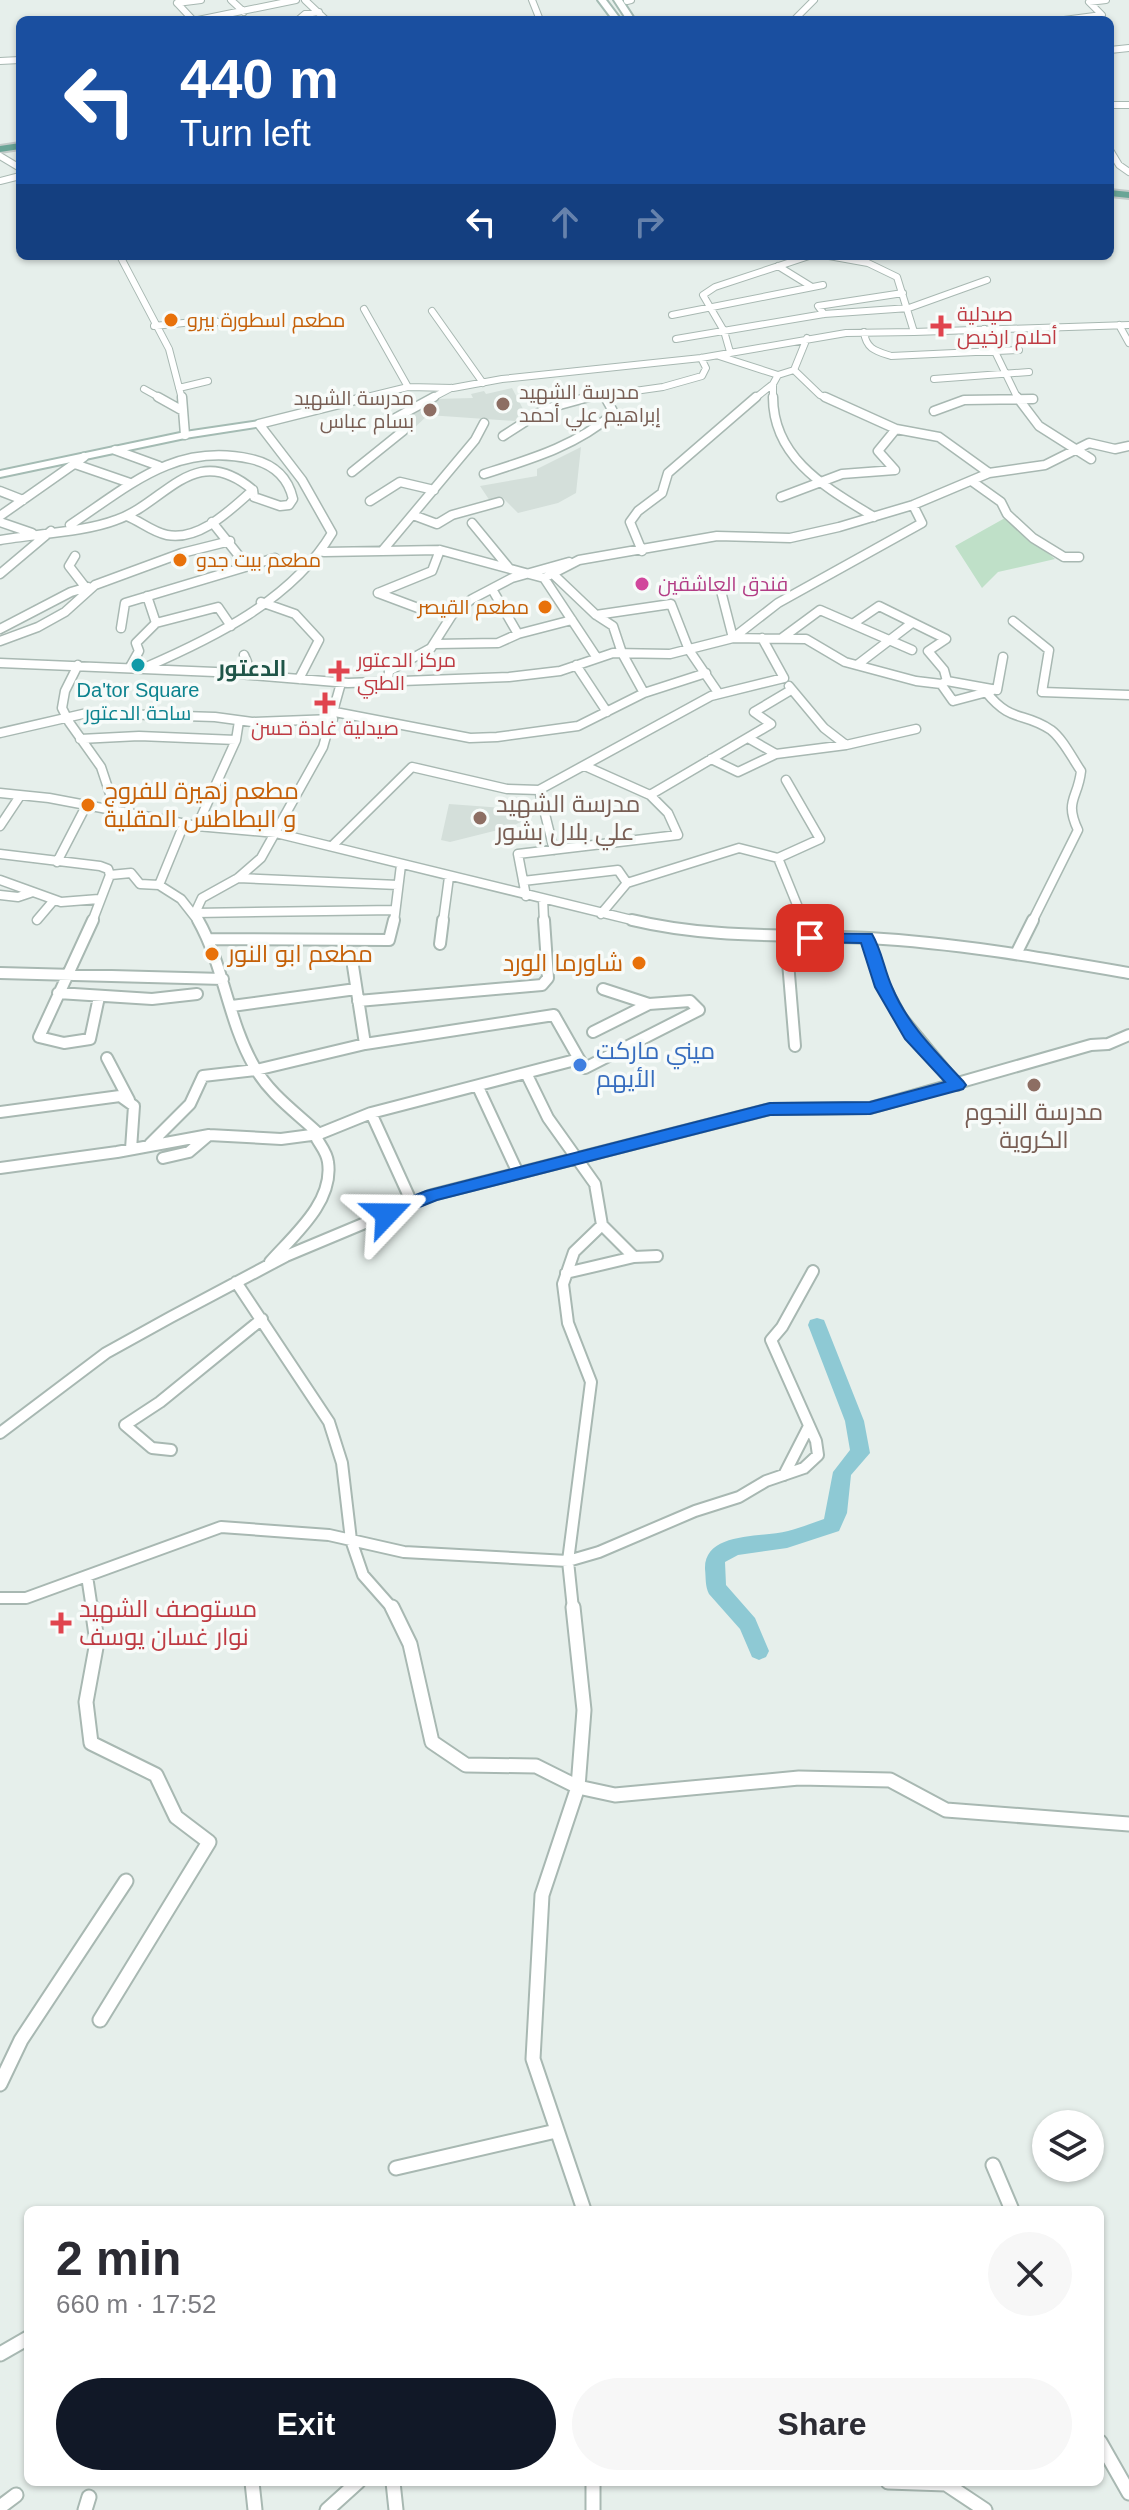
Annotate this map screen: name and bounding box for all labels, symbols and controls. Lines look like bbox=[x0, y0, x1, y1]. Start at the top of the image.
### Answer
text: 440 m bbox=[180, 47, 339, 110]
icon: left bbox=[48, 48, 152, 152]
text: Turn left bbox=[180, 113, 311, 154]
icon: left bbox=[459, 200, 503, 244]
icon: ahead bbox=[543, 200, 587, 244]
icon: right bbox=[627, 200, 671, 244]
place label: صيدلية أحلام ارخيص bbox=[957, 303, 1057, 351]
place label: مطعم اسطورة بيرو bbox=[187, 309, 345, 334]
marker: مطعم اسطورة بيرو bbox=[162, 311, 180, 329]
marker: صيدلية أحلام ارخيص bbox=[932, 317, 950, 335]
place label: مدرسة الشهيد إبراهيم علي أحمد bbox=[519, 381, 661, 431]
place label: مدرسة الشهيد بسام عباس bbox=[294, 387, 414, 435]
marker: مدرسة الشهيد إبراهيم علي أحمد bbox=[494, 395, 512, 413]
marker: مدرسة الشهيد بسام عباس bbox=[421, 401, 439, 419]
place label: مطعم بيت جدو bbox=[196, 549, 321, 574]
marker: مطعم بيت جدو bbox=[171, 551, 189, 569]
place label: فندق العاشقين bbox=[658, 573, 788, 597]
marker: فندق العاشقين bbox=[633, 575, 651, 593]
place label: مطعم القيصر bbox=[417, 596, 529, 621]
marker: مطعم القيصر bbox=[536, 598, 554, 616]
place label: مركز الدعتور الطبي bbox=[356, 649, 456, 699]
marker: Da'tor Square ساحة الدعتور bbox=[129, 656, 147, 674]
district label: الدعتور bbox=[217, 656, 286, 682]
marker: مركز الدعتور الطبي bbox=[328, 660, 350, 682]
place label: Da'tor Square ساحة الدعتور bbox=[77, 679, 199, 725]
marker: صيدلية غادة حسن bbox=[316, 694, 334, 712]
place label: صيدلية غادة حسن bbox=[251, 717, 399, 741]
place label: مطعم زهيرة للفروج و البطاطس المقلية bbox=[104, 777, 299, 833]
place label: مدرسة الشهيد علي بلال بشور bbox=[494, 790, 640, 851]
marker: مطعم زهيرة للفروج و البطاطس المقلية bbox=[79, 796, 97, 814]
marker: مدرسة الشهيد علي بلال بشور bbox=[471, 809, 489, 827]
pin bbox=[776, 904, 844, 972]
icon: arrive bbox=[788, 916, 832, 960]
place label: مطعم ابو النور bbox=[226, 940, 373, 970]
marker: مطعم ابو النور bbox=[203, 945, 221, 963]
place label: شاورما الورد bbox=[503, 949, 623, 976]
marker: شاورما الورد bbox=[630, 954, 648, 972]
place label: ميني ماركت الأيهم bbox=[596, 1037, 715, 1095]
marker: ميني ماركت الأيهم bbox=[571, 1056, 589, 1074]
marker: مدرسة النجوم الكروية bbox=[1025, 1076, 1043, 1094]
place label: مدرسة النجوم الكروية bbox=[965, 1098, 1103, 1153]
position arrow bbox=[345, 1172, 429, 1256]
place label: مستوصف الشهيد نوار غسان يوسف bbox=[79, 1595, 257, 1651]
marker: مستوصف الشهيد نوار غسان يوسف bbox=[50, 1612, 72, 1634]
map controls bbox=[1032, 2110, 1104, 2182]
button: layers bbox=[1032, 2110, 1104, 2182]
text: 2 min bbox=[56, 2232, 181, 2285]
button: close bbox=[988, 2232, 1072, 2316]
text: 660 m · 17:52 bbox=[56, 2289, 216, 2319]
button: Exit bbox=[56, 2378, 556, 2470]
button: Share bbox=[572, 2378, 1072, 2470]

